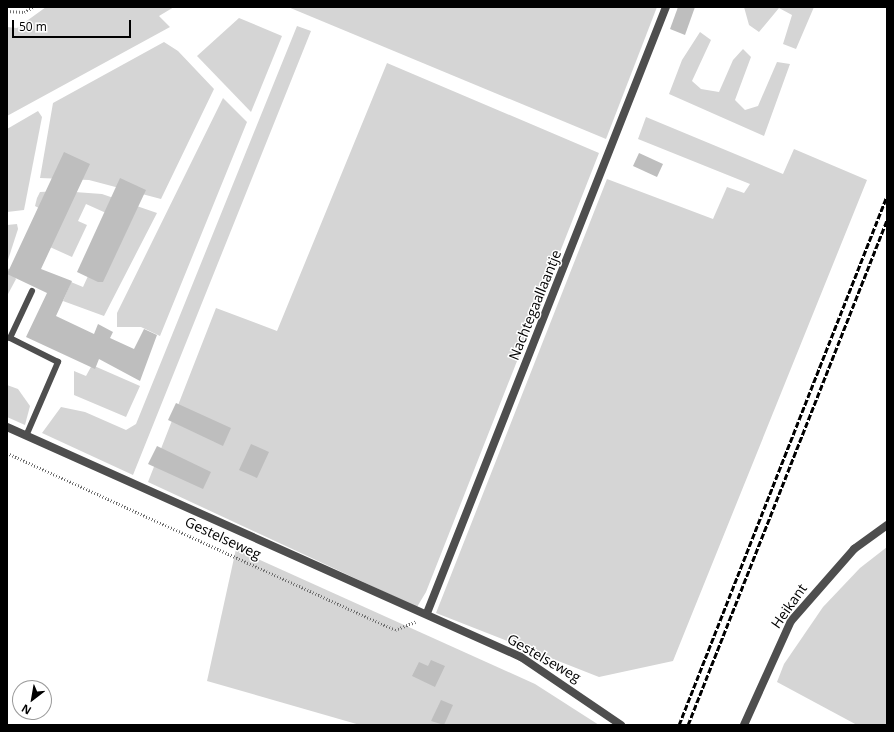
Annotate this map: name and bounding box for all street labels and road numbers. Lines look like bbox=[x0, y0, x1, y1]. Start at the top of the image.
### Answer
street label: Nachtegaallaantje bbox=[505, 248, 565, 362]
street label: Gestelseweg bbox=[182, 513, 264, 563]
street label: Heikant bbox=[768, 581, 810, 631]
street label: Gestelseweg bbox=[504, 630, 584, 686]

